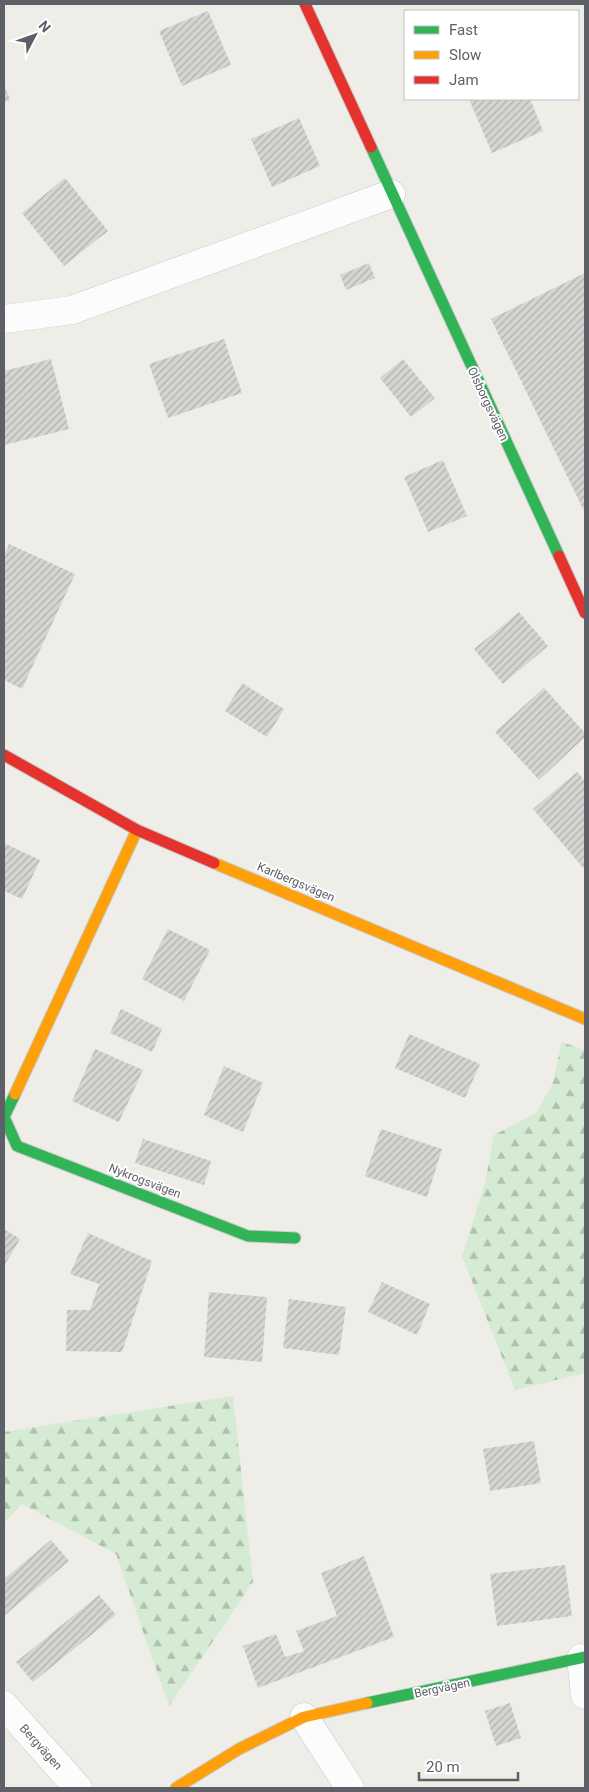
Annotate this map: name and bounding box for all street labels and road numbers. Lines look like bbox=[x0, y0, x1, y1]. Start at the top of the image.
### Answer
street label: Olsborgsvägen bbox=[465, 365, 511, 443]
street label: Karlbergsvägen bbox=[255, 859, 337, 905]
street label: Nykrogsvägen bbox=[107, 1161, 183, 1201]
street label: Bergvägen bbox=[413, 1675, 471, 1701]
street label: Bergvägen bbox=[17, 1721, 65, 1773]

